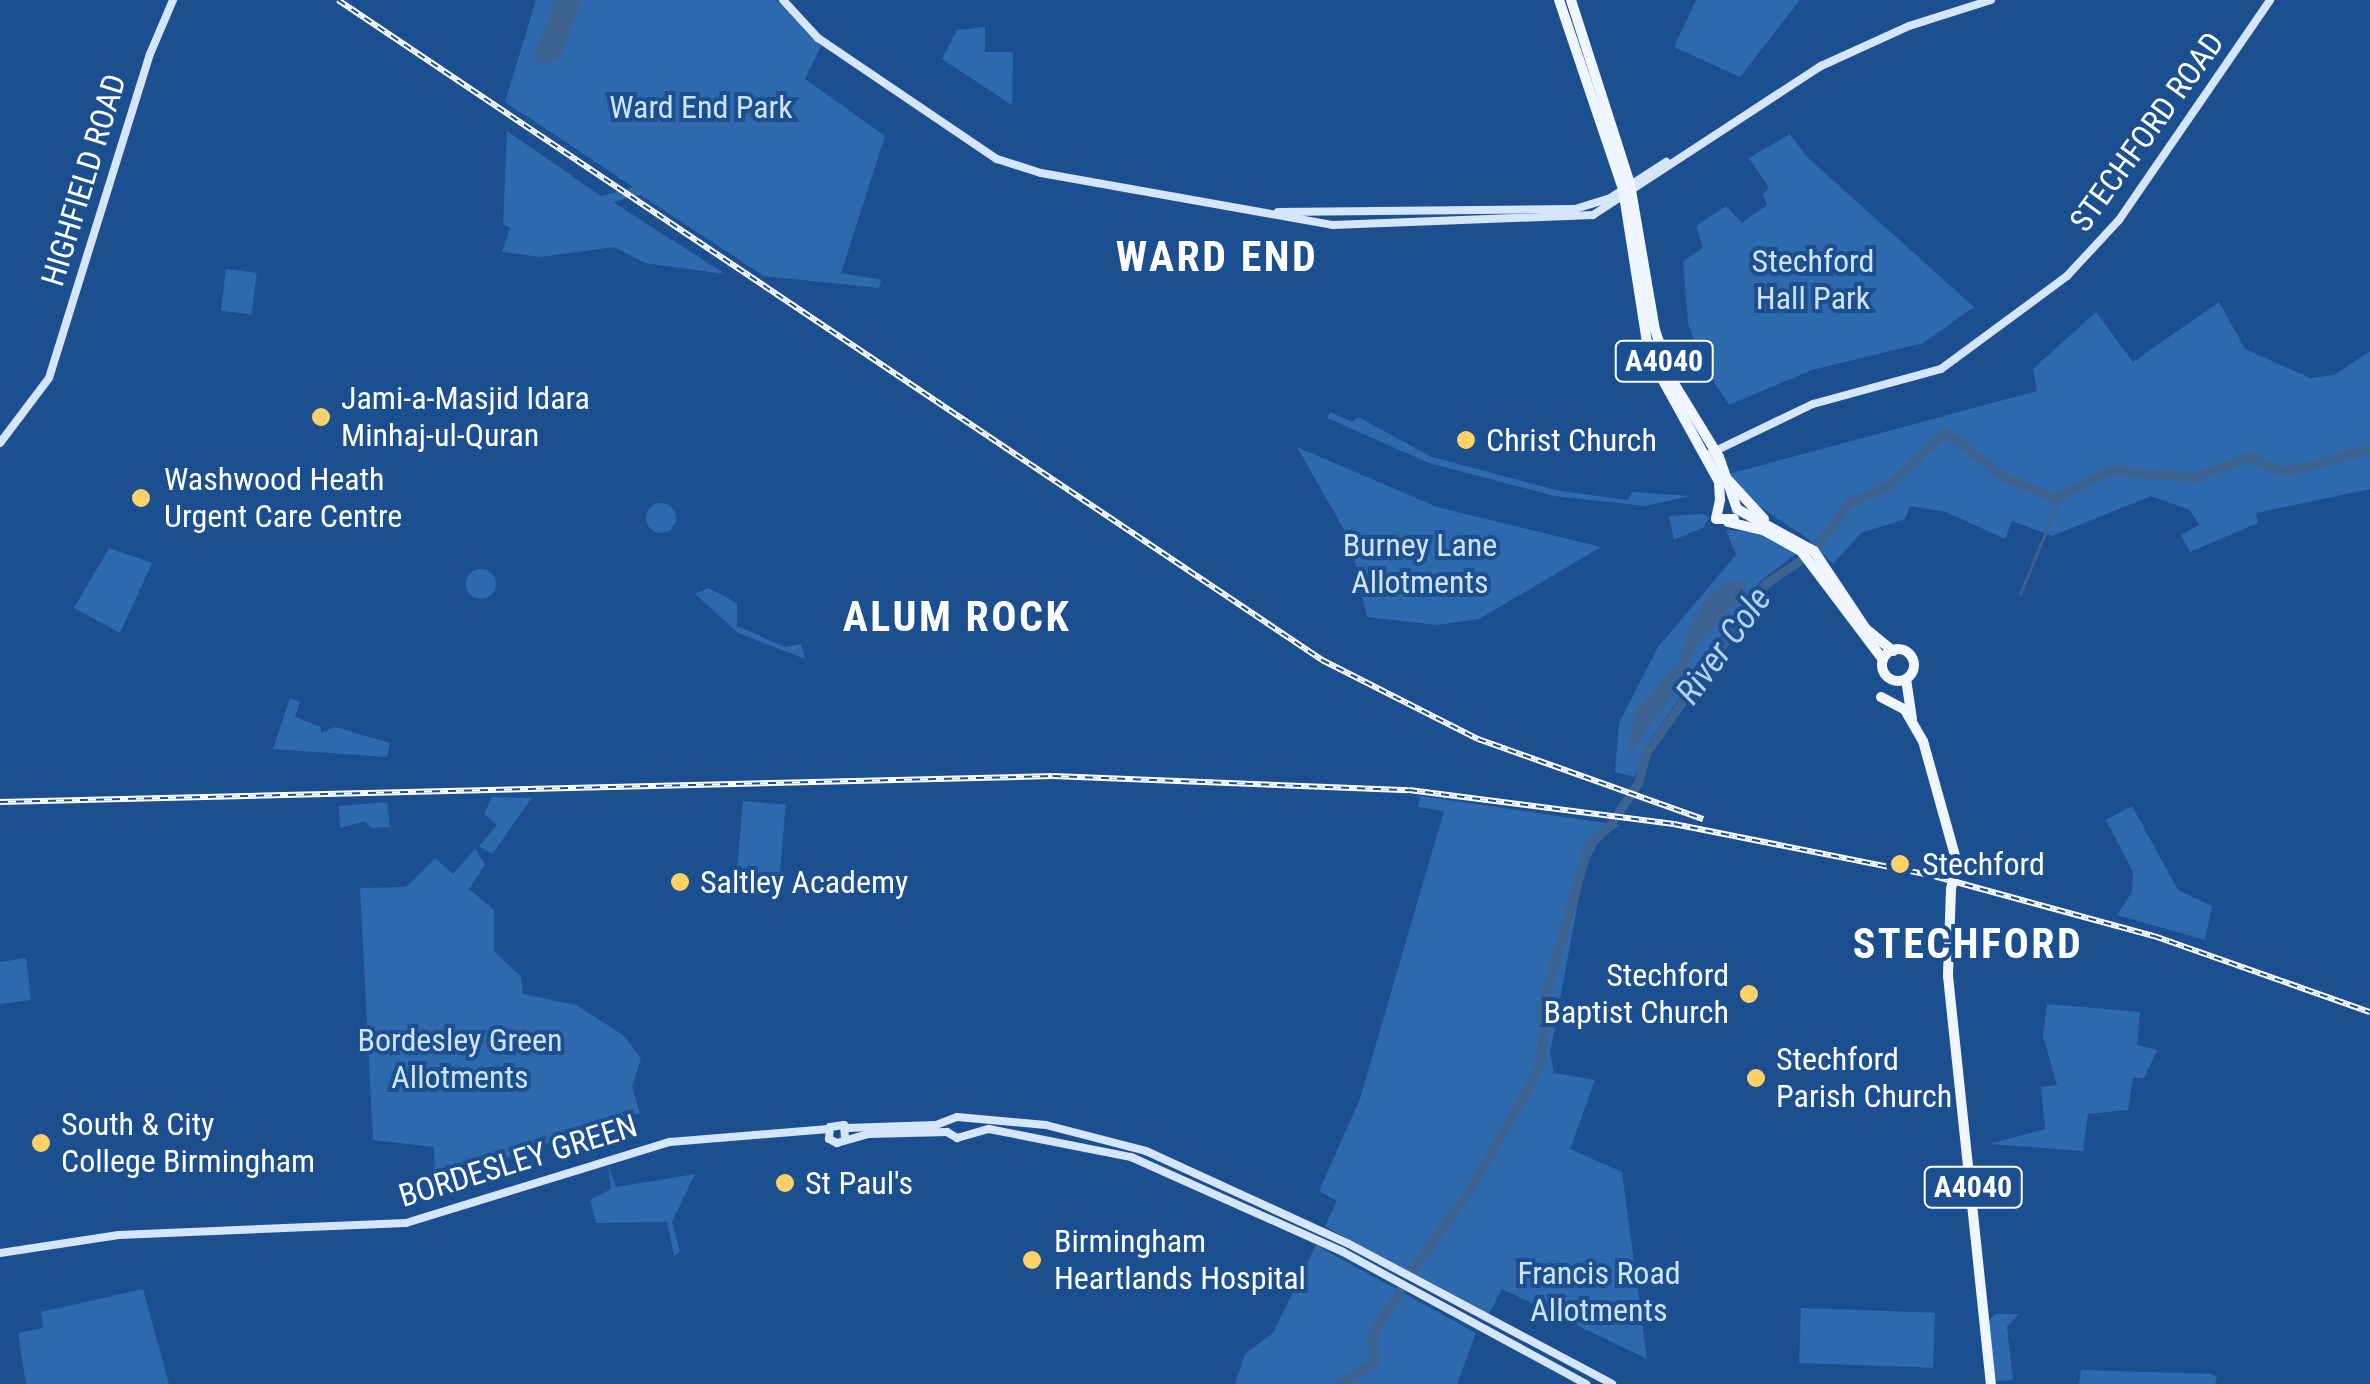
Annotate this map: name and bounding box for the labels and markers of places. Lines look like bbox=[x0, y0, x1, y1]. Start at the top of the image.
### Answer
place label: Jami-a-Masjid Idara Minhaj-ul-Quran bbox=[341, 380, 590, 455]
marker: Jami-a-Masjid Idara Minhaj-ul-Quran bbox=[310, 406, 332, 428]
place label: Christ Church bbox=[1486, 421, 1657, 459]
marker: Christ Church bbox=[1455, 429, 1477, 451]
place label: Washwood Heath Urgent Care Centre bbox=[164, 461, 402, 536]
marker: Washwood Heath Urgent Care Centre bbox=[128, 485, 154, 511]
place label: Stechford bbox=[1922, 845, 2045, 883]
marker: Stechford bbox=[1887, 851, 1913, 877]
place label: Saltley Academy bbox=[700, 863, 908, 901]
marker: Saltley Academy bbox=[669, 871, 691, 893]
place label: Stechford Baptist Church bbox=[1543, 957, 1729, 1032]
marker: Stechford Baptist Church bbox=[1738, 983, 1760, 1005]
place label: Stechford Parish Church bbox=[1776, 1041, 1952, 1116]
marker: Stechford Parish Church bbox=[1745, 1067, 1767, 1089]
place label: South & City College Birmingham bbox=[61, 1106, 315, 1181]
marker: South & City College Birmingham bbox=[30, 1132, 52, 1154]
place label: St Paul's bbox=[805, 1164, 913, 1202]
marker: St Paul's bbox=[774, 1172, 796, 1194]
place label: Birmingham Heartlands Hospital bbox=[1054, 1223, 1306, 1298]
marker: Birmingham Heartlands Hospital bbox=[1019, 1247, 1045, 1273]

